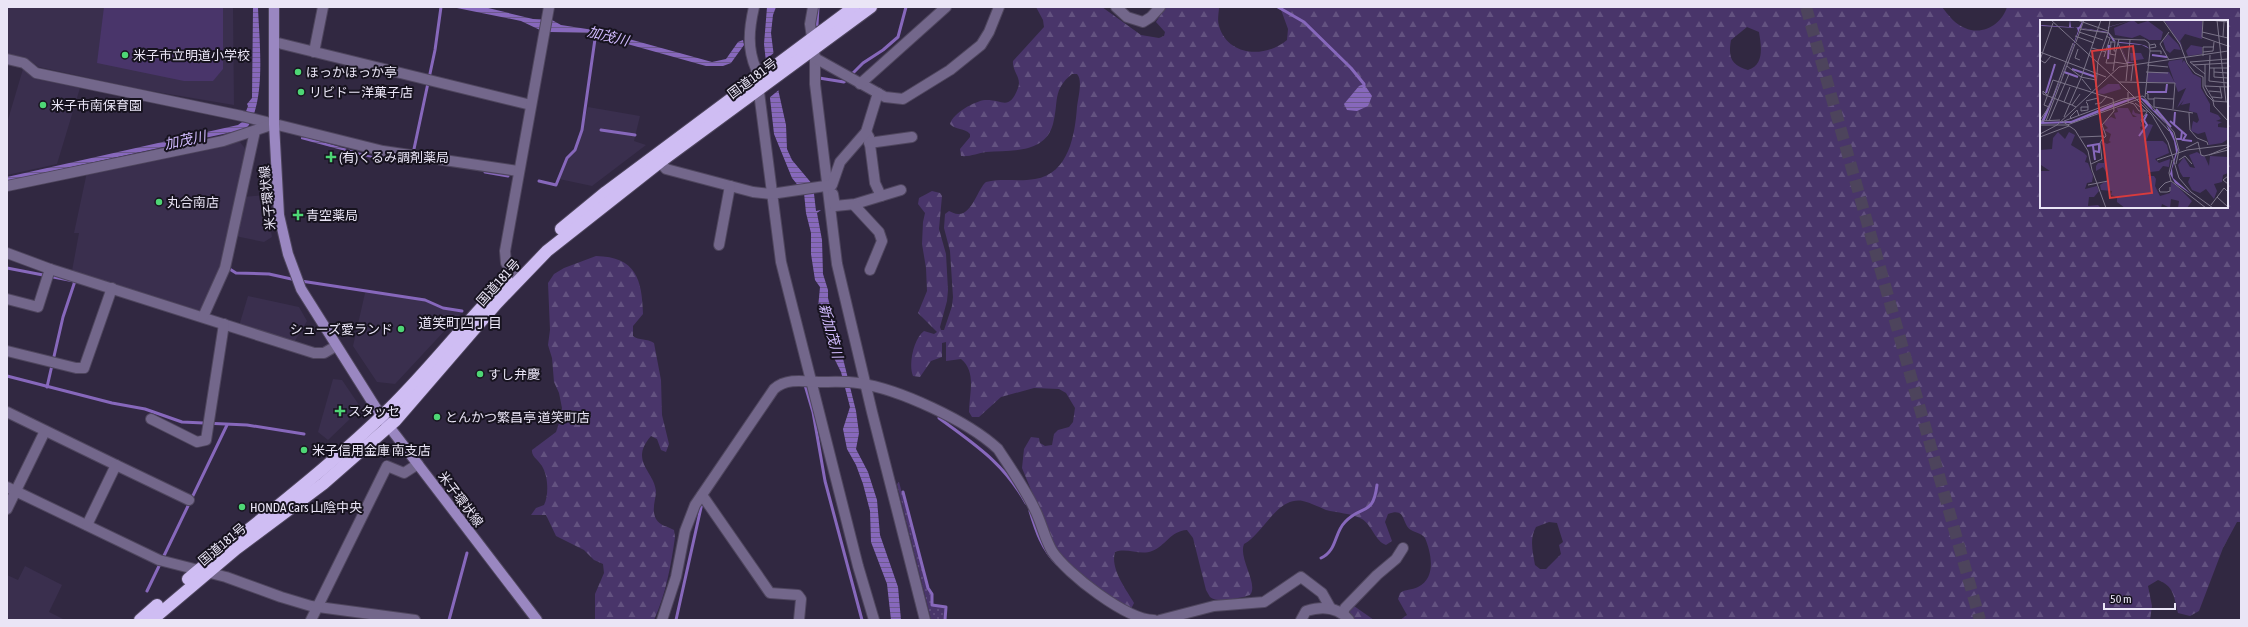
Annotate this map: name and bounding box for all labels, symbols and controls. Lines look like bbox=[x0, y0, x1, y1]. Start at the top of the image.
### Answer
inset map bbox=[2040, 20, 2228, 208]
water label: 加茂川 bbox=[586, 23, 632, 49]
place label: 米子市立明道小学校 bbox=[133, 48, 250, 63]
marker: 米子市立明道小学校 bbox=[120, 50, 130, 60]
street label: 国道181号 bbox=[725, 55, 780, 102]
place label: ほっかほっか亭 bbox=[306, 65, 397, 80]
marker: ほっかほっか亭 bbox=[293, 67, 303, 77]
place label: リビドー洋菓子店 bbox=[309, 85, 413, 100]
marker: リビドー洋菓子店 bbox=[296, 87, 306, 97]
place label: 米子市南保育園 bbox=[51, 98, 142, 113]
marker: 米子市南保育園 bbox=[38, 100, 48, 110]
water label: 加茂川 bbox=[163, 127, 209, 152]
place label: (有)くるみ調剤薬局 bbox=[339, 150, 449, 165]
marker: (有)くるみ調剤薬局 bbox=[326, 152, 336, 162]
street label: 米子環状線 bbox=[257, 165, 278, 231]
place label: 丸合南店 bbox=[167, 195, 219, 210]
marker: 丸合南店 bbox=[154, 197, 164, 207]
place label: 青空薬局 bbox=[306, 208, 358, 223]
marker: 青空薬局 bbox=[293, 210, 303, 220]
street label: 国道181号 bbox=[474, 256, 523, 309]
water label: 新加茂川 bbox=[816, 302, 846, 362]
district label: 道笑町四丁目 bbox=[418, 315, 502, 331]
place label: シューズ愛ランド bbox=[290, 322, 393, 337]
marker: シューズ愛ランド bbox=[396, 324, 406, 334]
place label: すし弁慶 bbox=[488, 367, 540, 382]
marker: すし弁慶 bbox=[475, 369, 485, 379]
place label: スタッセ bbox=[348, 404, 400, 419]
marker: スタッセ bbox=[335, 406, 345, 416]
place label: とんかつ繁昌亭 道笑町店 bbox=[445, 410, 590, 425]
marker: とんかつ繁昌亭 道笑町店 bbox=[432, 412, 442, 422]
place label: 米子信用金庫 南支店 bbox=[312, 443, 431, 458]
marker: 米子信用金庫 南支店 bbox=[299, 445, 309, 455]
street label: 米子環状線 bbox=[435, 469, 486, 530]
place label: HONDA Cars 山陰中央 bbox=[250, 500, 362, 515]
marker: HONDA Cars 山陰中央 bbox=[237, 502, 247, 512]
street label: 国道181号 bbox=[196, 520, 249, 569]
scale bar bbox=[2104, 585, 2175, 611]
text: 50 m bbox=[2110, 592, 2132, 606]

